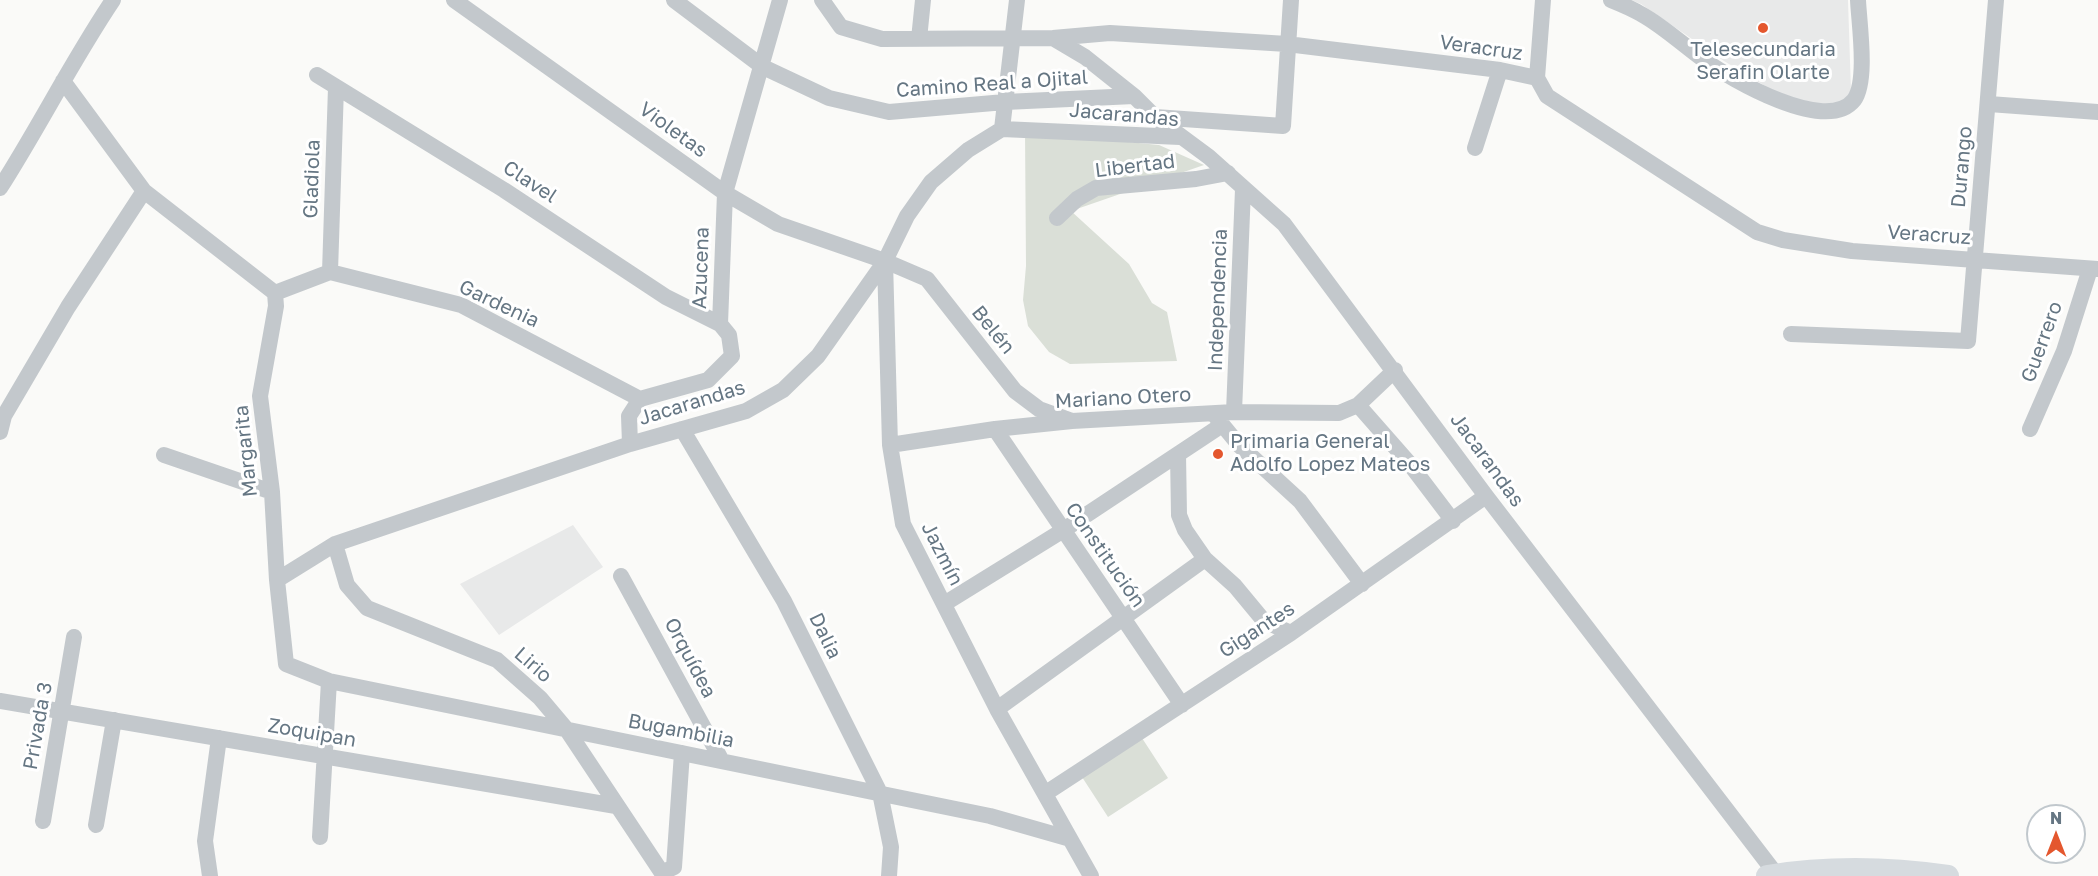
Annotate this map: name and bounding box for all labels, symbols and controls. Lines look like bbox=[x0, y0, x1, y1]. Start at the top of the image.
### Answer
marker: Telesecundaria Serafin Olarte bbox=[1756, 21, 1770, 35]
street label: Veracruz bbox=[1438, 30, 1524, 66]
place label: Telesecundaria Serafin Olarte bbox=[1690, 38, 1836, 85]
street label: Camino Real a Ojital bbox=[895, 65, 1089, 103]
street label: Violetas bbox=[634, 97, 712, 163]
street label: Jacarandas bbox=[1068, 98, 1180, 132]
street label: Durango bbox=[1946, 125, 1978, 209]
street label: Gladiola bbox=[299, 139, 325, 219]
street label: Libertad bbox=[1094, 149, 1176, 183]
street label: Clavel bbox=[498, 156, 562, 208]
street label: Veracruz bbox=[1886, 220, 1972, 250]
street label: Azucena bbox=[688, 227, 714, 309]
street label: Independencia bbox=[1204, 228, 1232, 372]
street label: Gardenia bbox=[455, 275, 543, 333]
street label: Guerrero bbox=[2016, 298, 2068, 386]
street label: Belén bbox=[966, 301, 1020, 359]
street label: Jacarandas bbox=[636, 375, 748, 431]
street label: Mariano Otero bbox=[1054, 382, 1192, 414]
street label: Margarita bbox=[229, 404, 263, 498]
street label: Jacarandas bbox=[1445, 408, 1529, 512]
place label: Primaria General Adolfo Lopez Mateos bbox=[1230, 430, 1430, 477]
marker: Primaria General Adolfo Lopez Mateos bbox=[1211, 447, 1225, 461]
street label: Constitución bbox=[1060, 498, 1150, 612]
street label: Jazmín bbox=[916, 518, 968, 590]
street label: Gigantes bbox=[1215, 597, 1299, 663]
street label: Dalia bbox=[804, 609, 846, 663]
street label: Orquídea bbox=[659, 614, 721, 702]
street label: Lirio bbox=[509, 642, 557, 688]
street label: Privada 3 bbox=[19, 680, 57, 772]
street label: Bugambilia bbox=[626, 709, 736, 753]
street label: Zoquipan bbox=[266, 713, 358, 753]
north arrow bbox=[2026, 804, 2086, 864]
text: N bbox=[2050, 808, 2062, 828]

